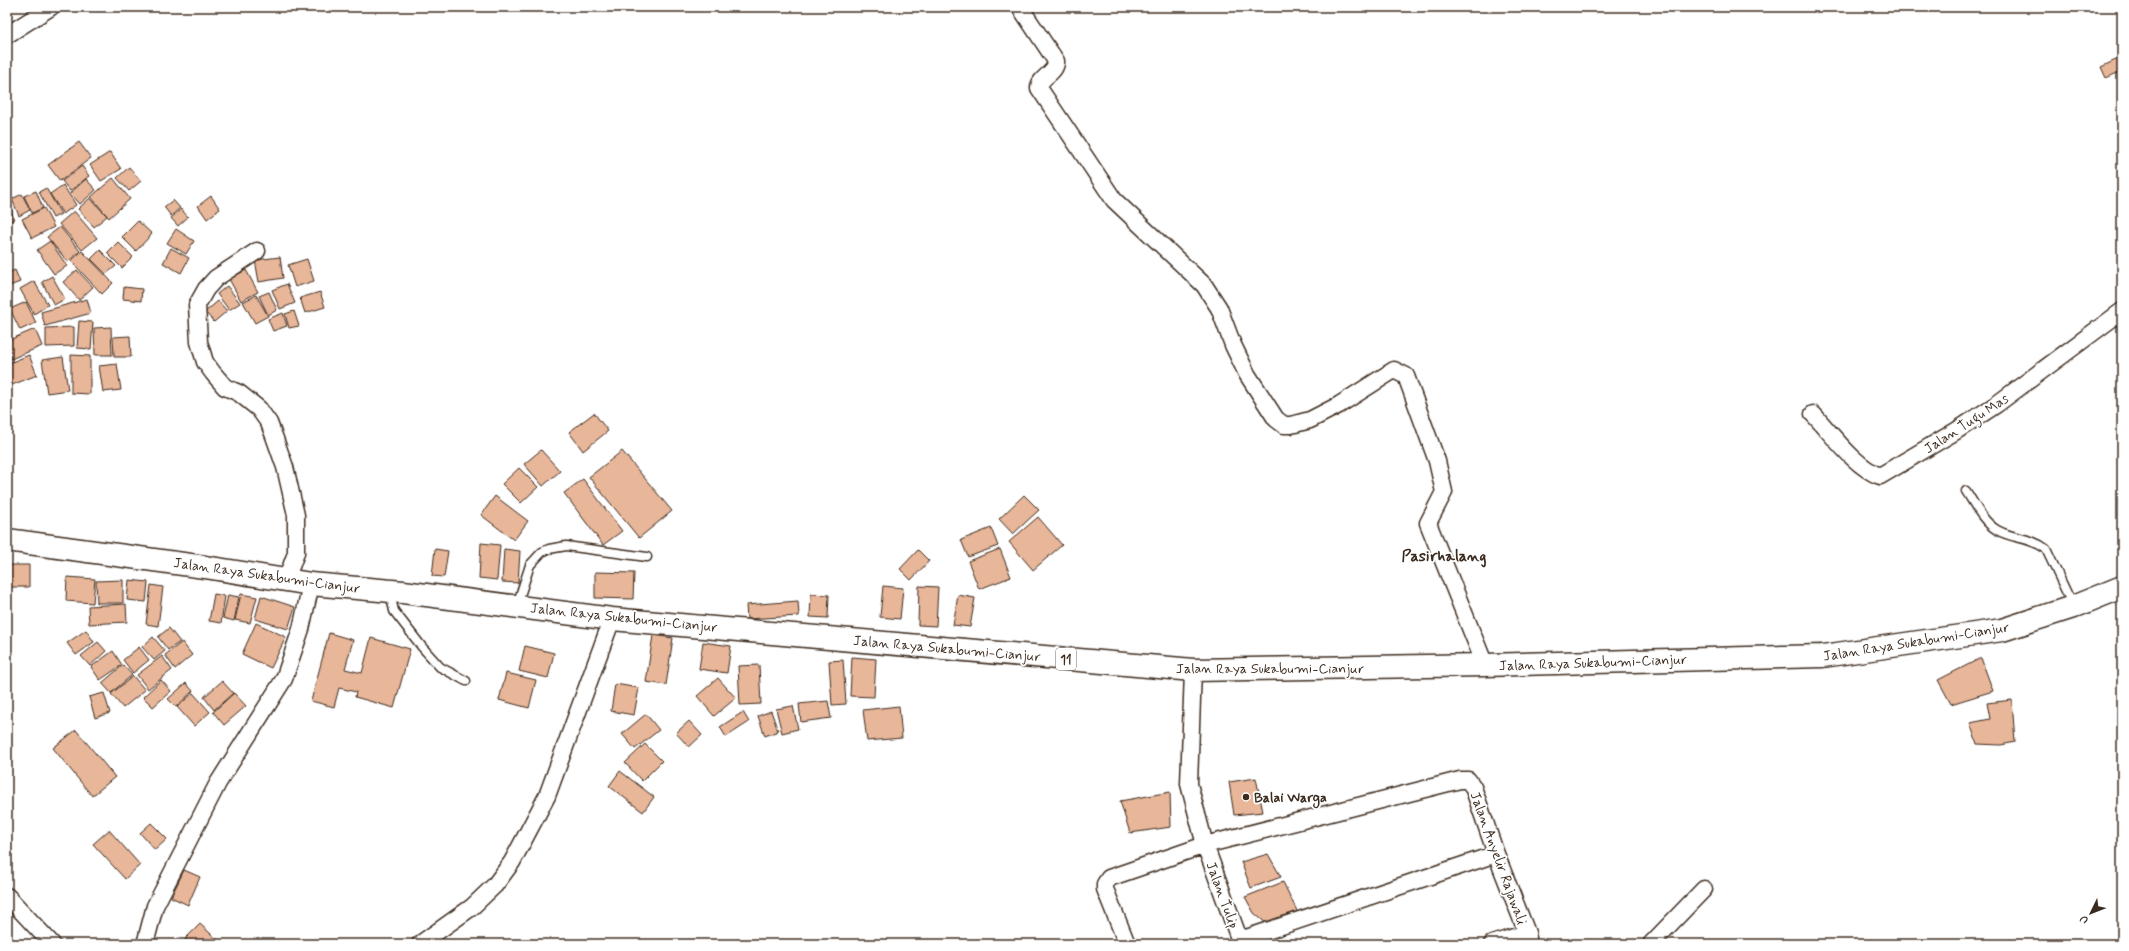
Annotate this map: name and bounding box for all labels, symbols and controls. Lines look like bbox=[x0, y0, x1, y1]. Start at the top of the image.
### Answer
street label: Jalan Tugu Mas bbox=[1921, 390, 2013, 460]
district label: Pasirhalang bbox=[1401, 546, 1487, 568]
street label: Jalan Raya Sukabumi-Cianjur bbox=[172, 554, 361, 598]
street label: Jalan Raya Sukabumi-Cianjur bbox=[529, 599, 719, 637]
street label: Jalan Raya Sukabumi-Cianjur bbox=[1822, 618, 2011, 666]
street label: Jalan Raya Sukabumi-Cianjur bbox=[852, 632, 1042, 666]
road number: 11 bbox=[1056, 648, 1076, 670]
street label: Jalan Raya Sukabumi-Cianjur bbox=[1499, 651, 1688, 675]
street label: Jalan Raya Sukabumi-Cianjur bbox=[1176, 660, 1364, 678]
place label: Balai Warga bbox=[1254, 789, 1327, 809]
street label: Jalan Anyelir Rajawali bbox=[1466, 789, 1531, 927]
marker: Balai Warga bbox=[1241, 792, 1251, 802]
street label: Jalan Tulip bbox=[1202, 859, 1242, 931]
north arrow bbox=[2071, 893, 2111, 933]
text: U bbox=[2077, 912, 2092, 927]

